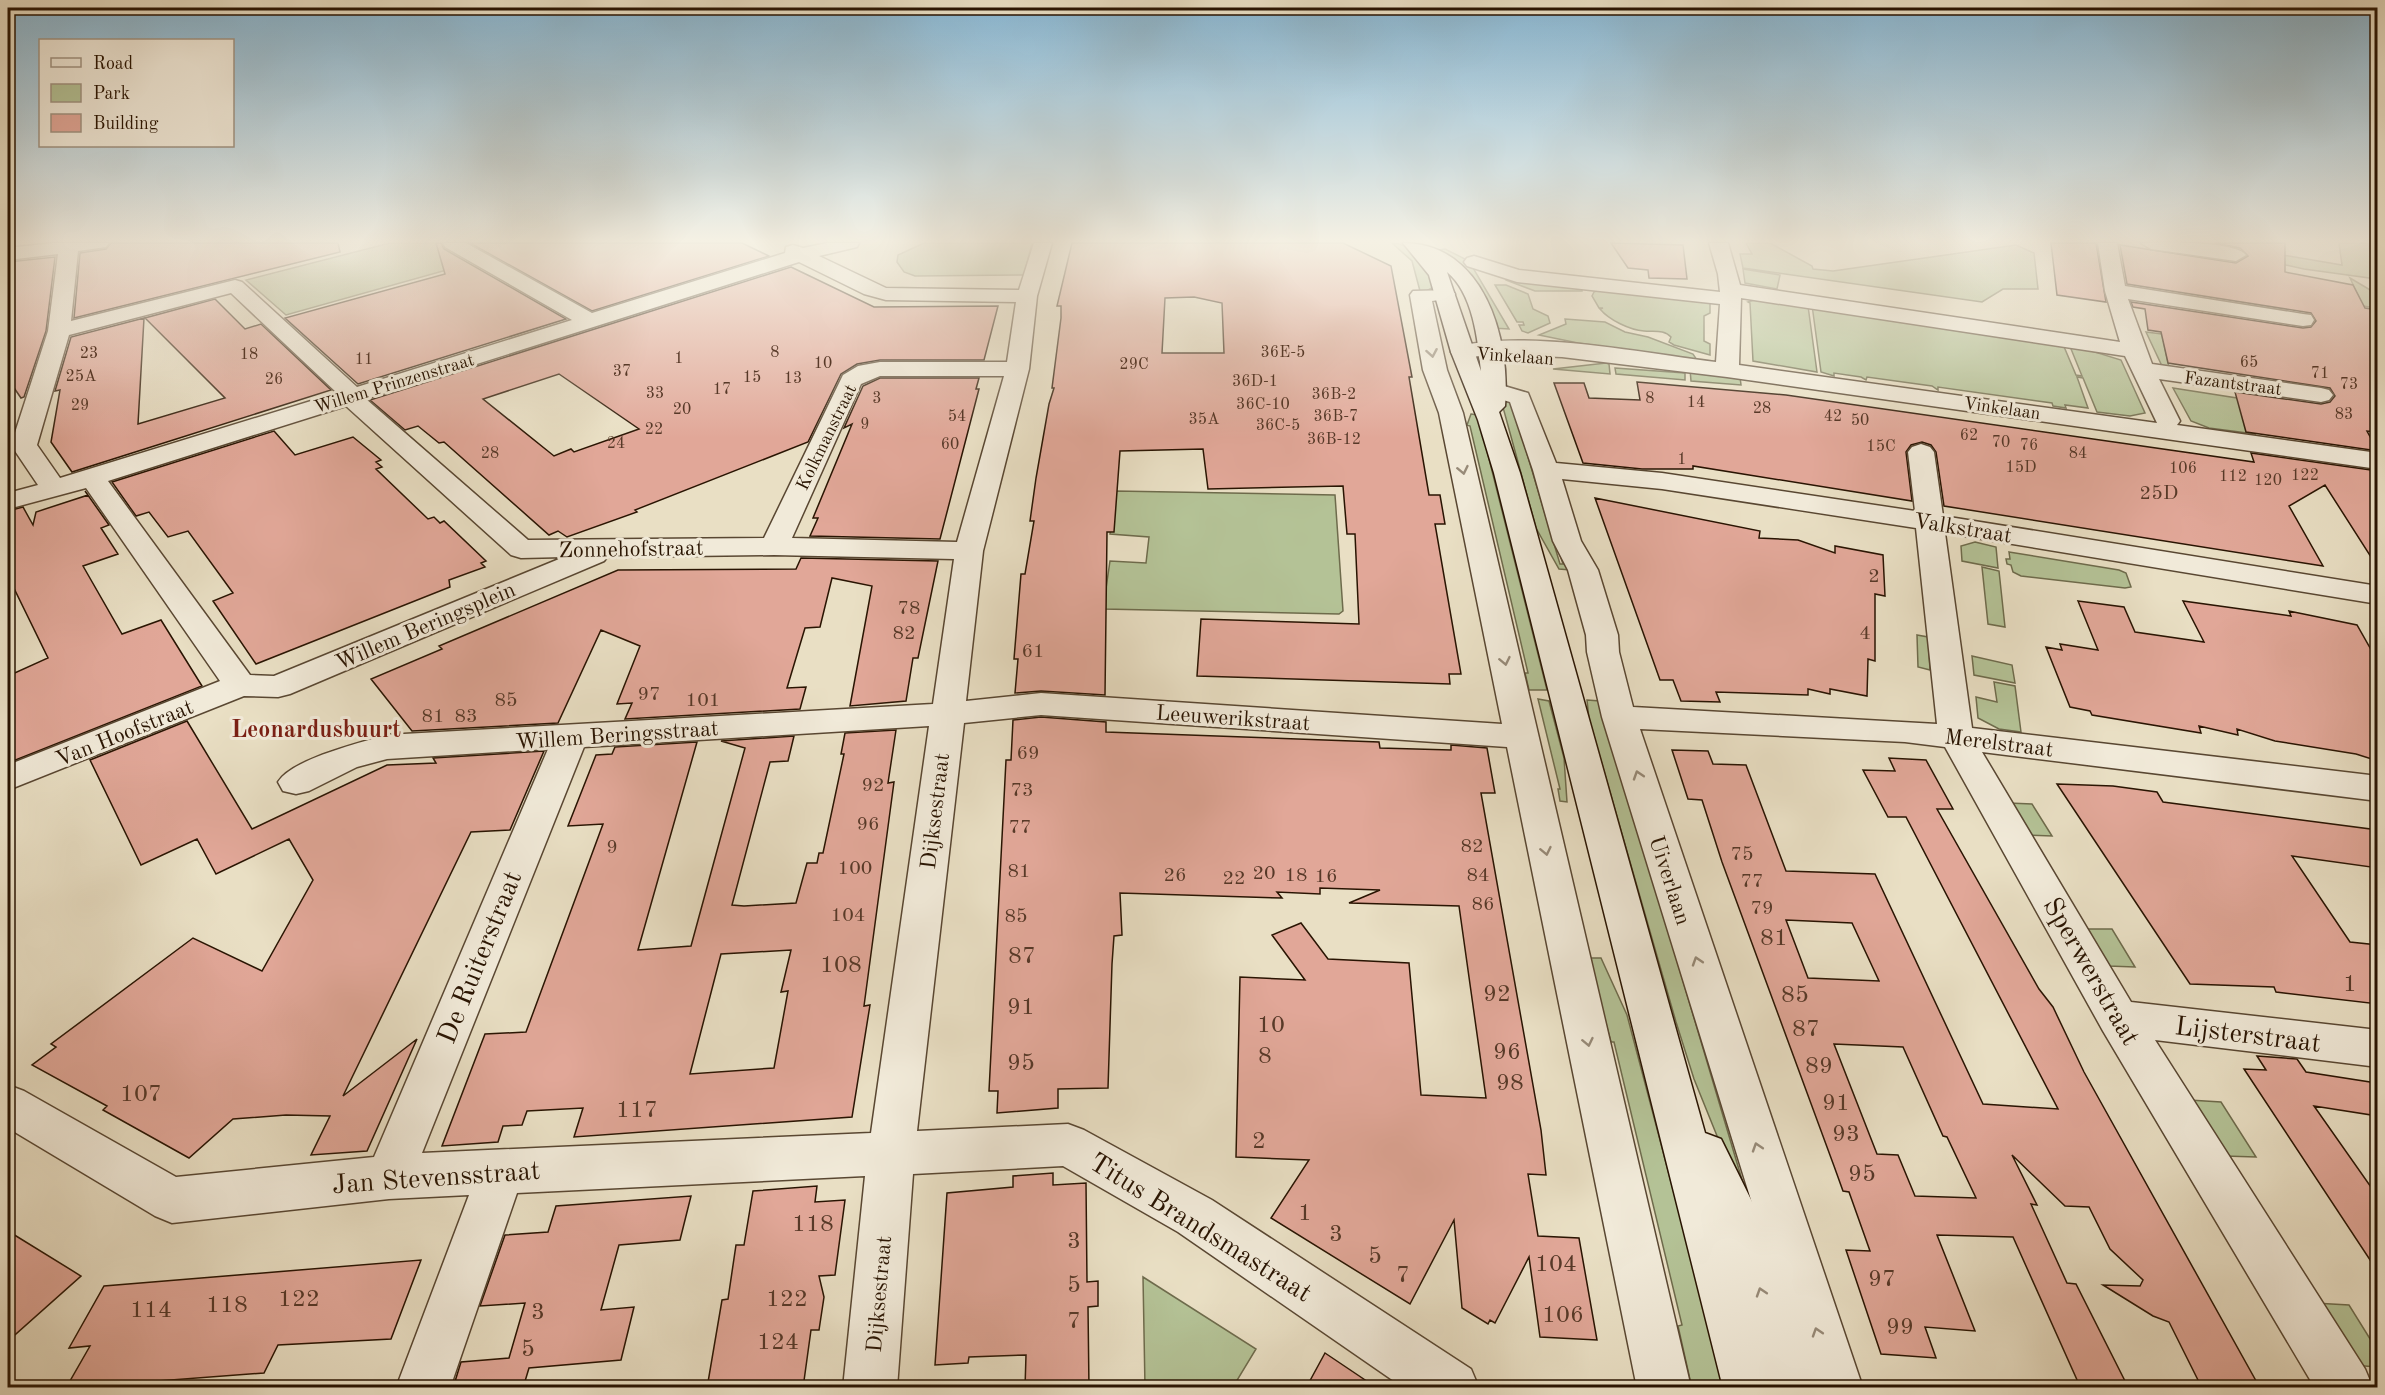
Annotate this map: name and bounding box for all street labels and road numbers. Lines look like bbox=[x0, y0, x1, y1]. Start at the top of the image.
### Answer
street label: Vinkelaan bbox=[1476, 345, 1555, 369]
street label: Willem Prinzenstraat bbox=[312, 351, 476, 417]
street label: Fazantstraat bbox=[2183, 369, 2283, 399]
street label: Kolkmanstraat bbox=[794, 382, 860, 493]
street label: Vinkelaan bbox=[1962, 395, 2042, 423]
street label: Valkstraat bbox=[1912, 510, 2013, 548]
street label: Zonnehofstraat bbox=[558, 538, 704, 562]
street label: Willem Beringsplein bbox=[333, 579, 519, 675]
street label: Van Hoofstraat bbox=[53, 696, 197, 771]
street label: Leeuwerikstraat bbox=[1155, 703, 1311, 735]
street label: Willem Beringsstraat bbox=[515, 718, 719, 754]
street label: Merelstraat bbox=[1943, 726, 2054, 762]
street label: Dijksestraat bbox=[918, 752, 954, 871]
street label: Uiverlaan bbox=[1644, 833, 1694, 928]
street label: De Ruiterstraat bbox=[434, 867, 527, 1048]
street label: Sperwerstraat bbox=[2038, 893, 2144, 1050]
street label: Lijsterstraat bbox=[2173, 1013, 2322, 1058]
street label: Titus Brandsmastraat bbox=[1084, 1149, 1316, 1308]
street label: Jan Stevensstraat bbox=[331, 1158, 541, 1199]
street label: Dijksestraat bbox=[864, 1235, 896, 1353]

